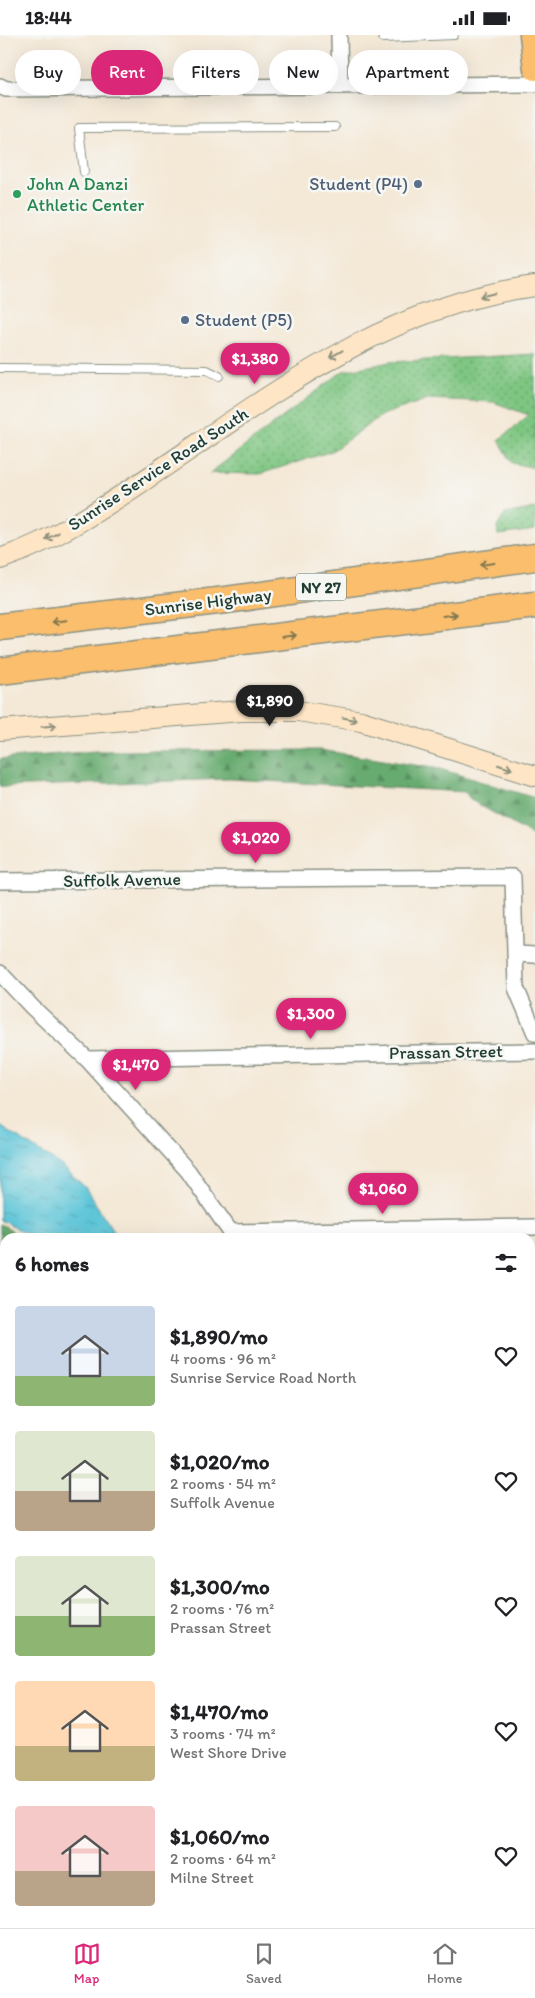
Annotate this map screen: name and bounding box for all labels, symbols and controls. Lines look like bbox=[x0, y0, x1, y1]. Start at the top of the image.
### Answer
text: 18:44 bbox=[25, 6, 72, 29]
chip: Buy bbox=[15, 50, 81, 95]
chip: Rent bbox=[91, 50, 163, 95]
chip: Filters bbox=[173, 50, 259, 95]
chip: New bbox=[269, 50, 338, 95]
chip: Apartment bbox=[348, 50, 468, 95]
place label: John A Danzi Athletic Center bbox=[27, 173, 145, 216]
place label: Student (P4) bbox=[309, 173, 408, 195]
marker: Student (P4) bbox=[412, 178, 424, 190]
marker: John A Danzi Athletic Center bbox=[11, 188, 23, 200]
one-way arrow bbox=[480, 291, 496, 301]
place label: Student (P5) bbox=[195, 309, 293, 331]
marker: Student (P5) bbox=[179, 314, 191, 326]
pin: $1,380 bbox=[214, 343, 296, 385]
text: $1,380 bbox=[232, 349, 278, 368]
one-way arrow bbox=[329, 349, 344, 359]
street label: Sunrise Service Road South bbox=[64, 402, 253, 536]
one-way arrow bbox=[45, 531, 60, 541]
one-way arrow bbox=[479, 559, 495, 569]
road number: NY 27 bbox=[296, 573, 346, 601]
street label: Sunrise Highway bbox=[143, 583, 273, 621]
one-way arrow bbox=[442, 610, 458, 620]
one-way arrow bbox=[51, 616, 67, 626]
one-way arrow bbox=[281, 631, 297, 641]
pin: $1,890 bbox=[229, 685, 311, 727]
text: $1,890 bbox=[247, 691, 293, 710]
one-way arrow bbox=[341, 715, 357, 724]
one-way arrow bbox=[40, 721, 56, 731]
one-way arrow bbox=[497, 762, 513, 772]
pin: $1,020 bbox=[215, 821, 297, 864]
text: $1,020 bbox=[232, 828, 280, 847]
street label: Suffolk Avenue bbox=[63, 868, 181, 892]
pin: $1,300 bbox=[270, 997, 352, 1040]
text: $1,300 bbox=[287, 1004, 335, 1023]
street label: Prassan Street bbox=[389, 1040, 503, 1064]
pin: $1,470 bbox=[95, 1049, 177, 1091]
text: $1,470 bbox=[113, 1055, 159, 1074]
pin: $1,060 bbox=[342, 1173, 424, 1215]
text: $1,060 bbox=[359, 1179, 407, 1198]
icon: filters bbox=[492, 1249, 520, 1277]
text: 6 homes bbox=[15, 1251, 89, 1276]
text: $1,890/mo bbox=[170, 1324, 268, 1349]
icon: home bbox=[55, 1326, 115, 1386]
icon: heart bbox=[492, 1342, 520, 1370]
text: 4 rooms · 96 m² bbox=[170, 1349, 276, 1368]
text: Sunrise Service Road North bbox=[170, 1368, 356, 1387]
text: $1,020/mo bbox=[170, 1449, 269, 1474]
icon: home bbox=[55, 1451, 115, 1511]
icon: heart bbox=[492, 1467, 520, 1495]
text: 2 rooms · 54 m² bbox=[170, 1474, 276, 1493]
text: Suffolk Avenue bbox=[170, 1493, 275, 1512]
text: $1,300/mo bbox=[170, 1574, 270, 1599]
icon: home bbox=[55, 1576, 115, 1636]
icon: heart bbox=[492, 1592, 520, 1620]
text: 2 rooms · 76 m² bbox=[170, 1599, 274, 1618]
text: Prassan Street bbox=[170, 1618, 271, 1637]
text: $1,470/mo bbox=[170, 1699, 269, 1724]
icon: home bbox=[55, 1701, 115, 1761]
icon: heart bbox=[492, 1717, 520, 1745]
text: 3 rooms · 74 m² bbox=[170, 1724, 276, 1743]
text: West Shore Drive bbox=[170, 1743, 286, 1762]
text: $1,060/mo bbox=[170, 1824, 270, 1849]
icon: home bbox=[55, 1826, 115, 1886]
icon: heart bbox=[492, 1842, 520, 1870]
text: 2 rooms · 64 m² bbox=[170, 1849, 276, 1868]
text: Milne Street bbox=[170, 1868, 254, 1887]
tab: Map bbox=[73, 1940, 101, 1987]
tab: Saved bbox=[246, 1940, 282, 1987]
tab: Home bbox=[427, 1940, 462, 1987]

